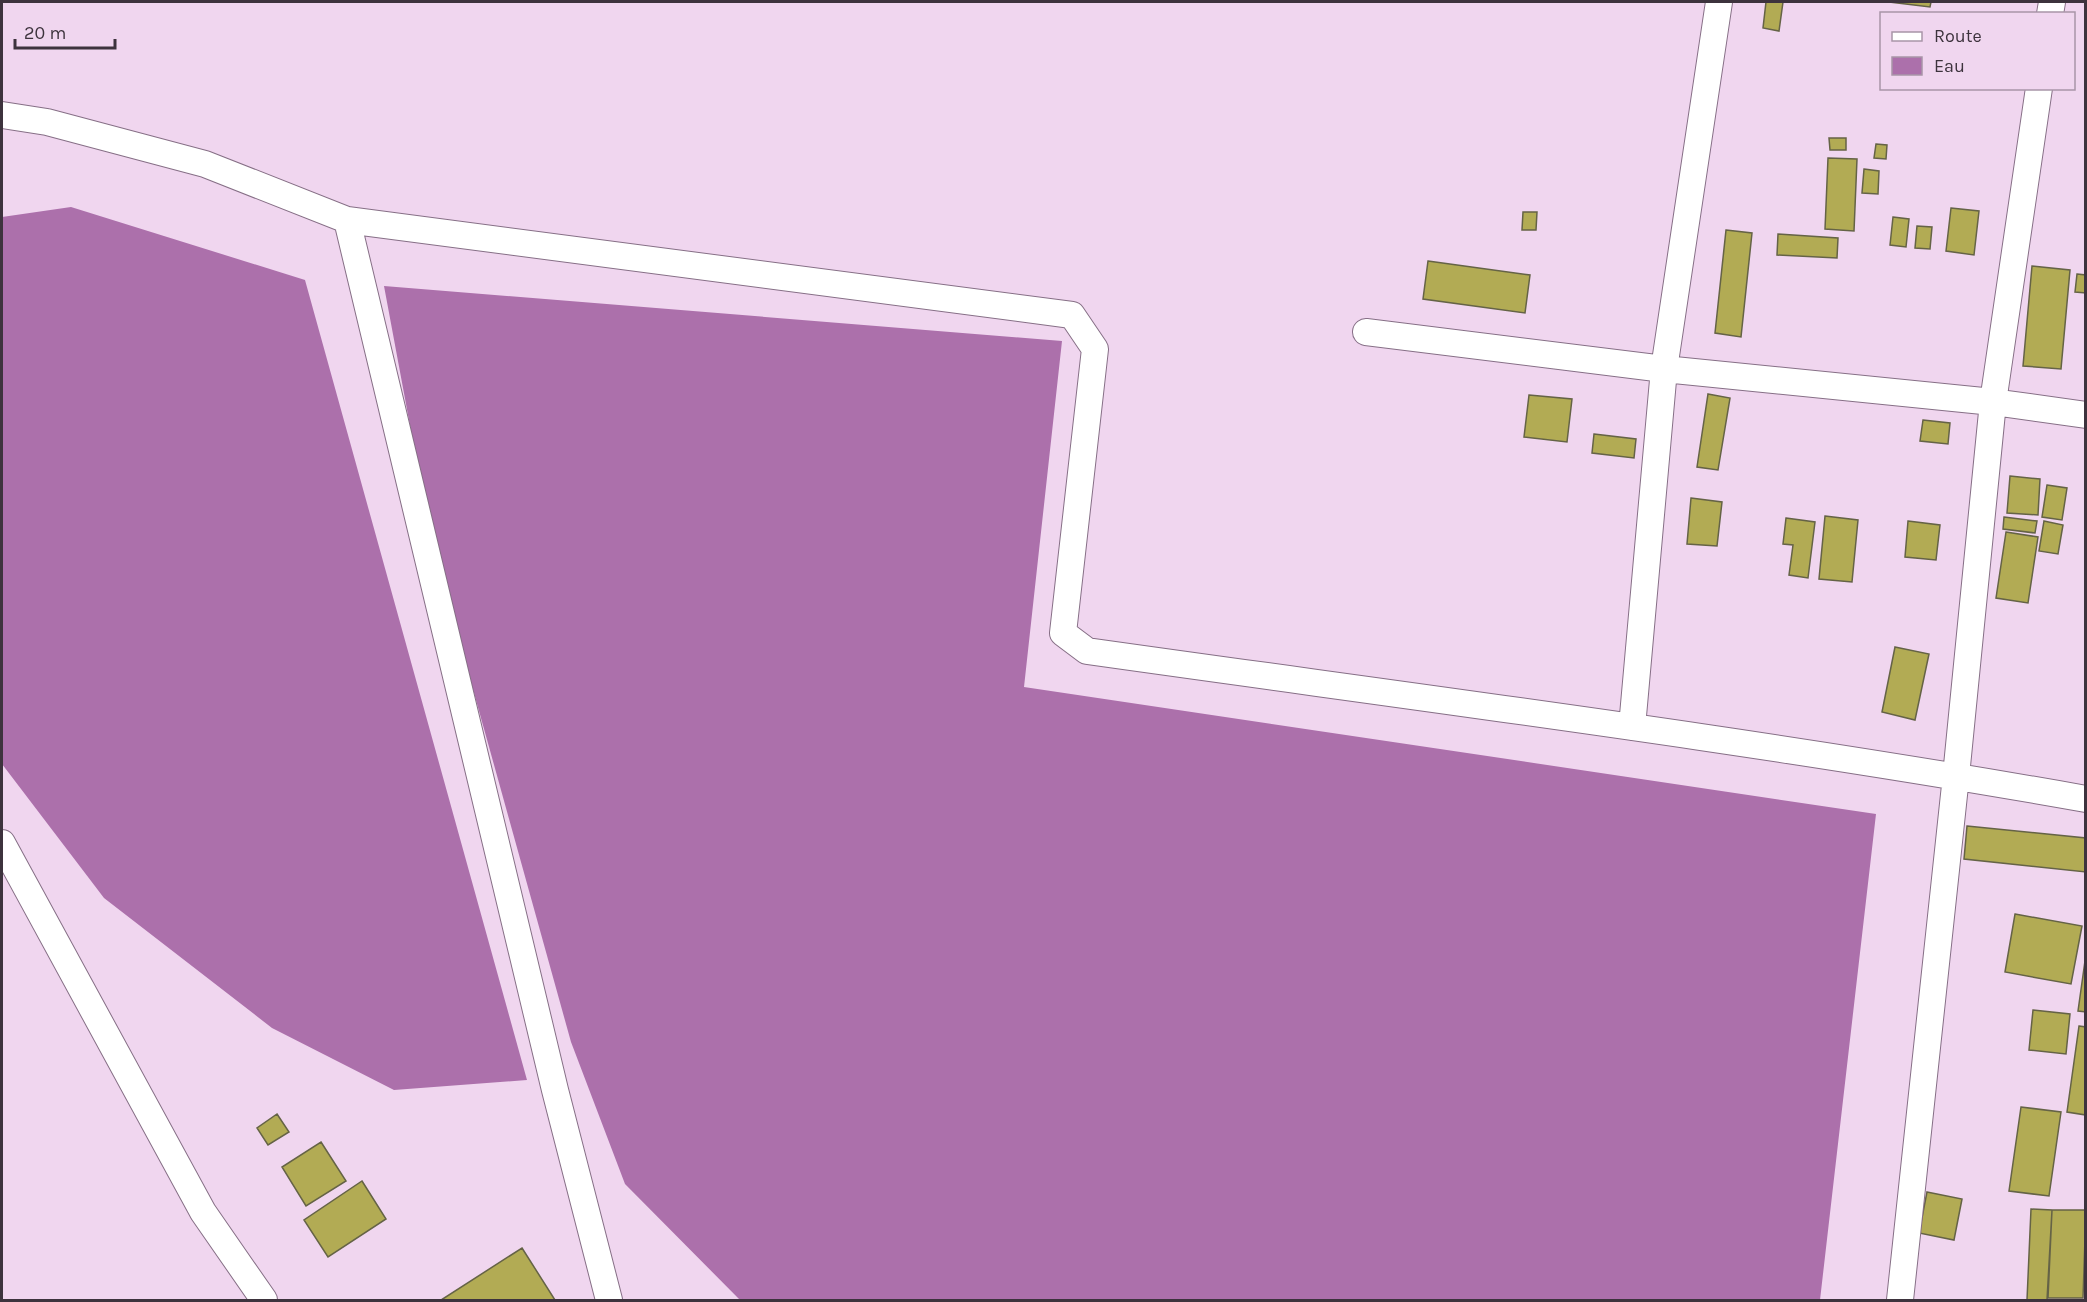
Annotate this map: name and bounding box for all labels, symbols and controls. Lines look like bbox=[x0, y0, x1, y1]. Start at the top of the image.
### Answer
scale bar bbox=[15, 12, 116, 50]
legend bbox=[1880, 12, 2075, 90]
text: 20 m bbox=[24, 22, 66, 44]
text: Route bbox=[1934, 25, 1982, 47]
text: Eau bbox=[1934, 55, 1965, 77]

